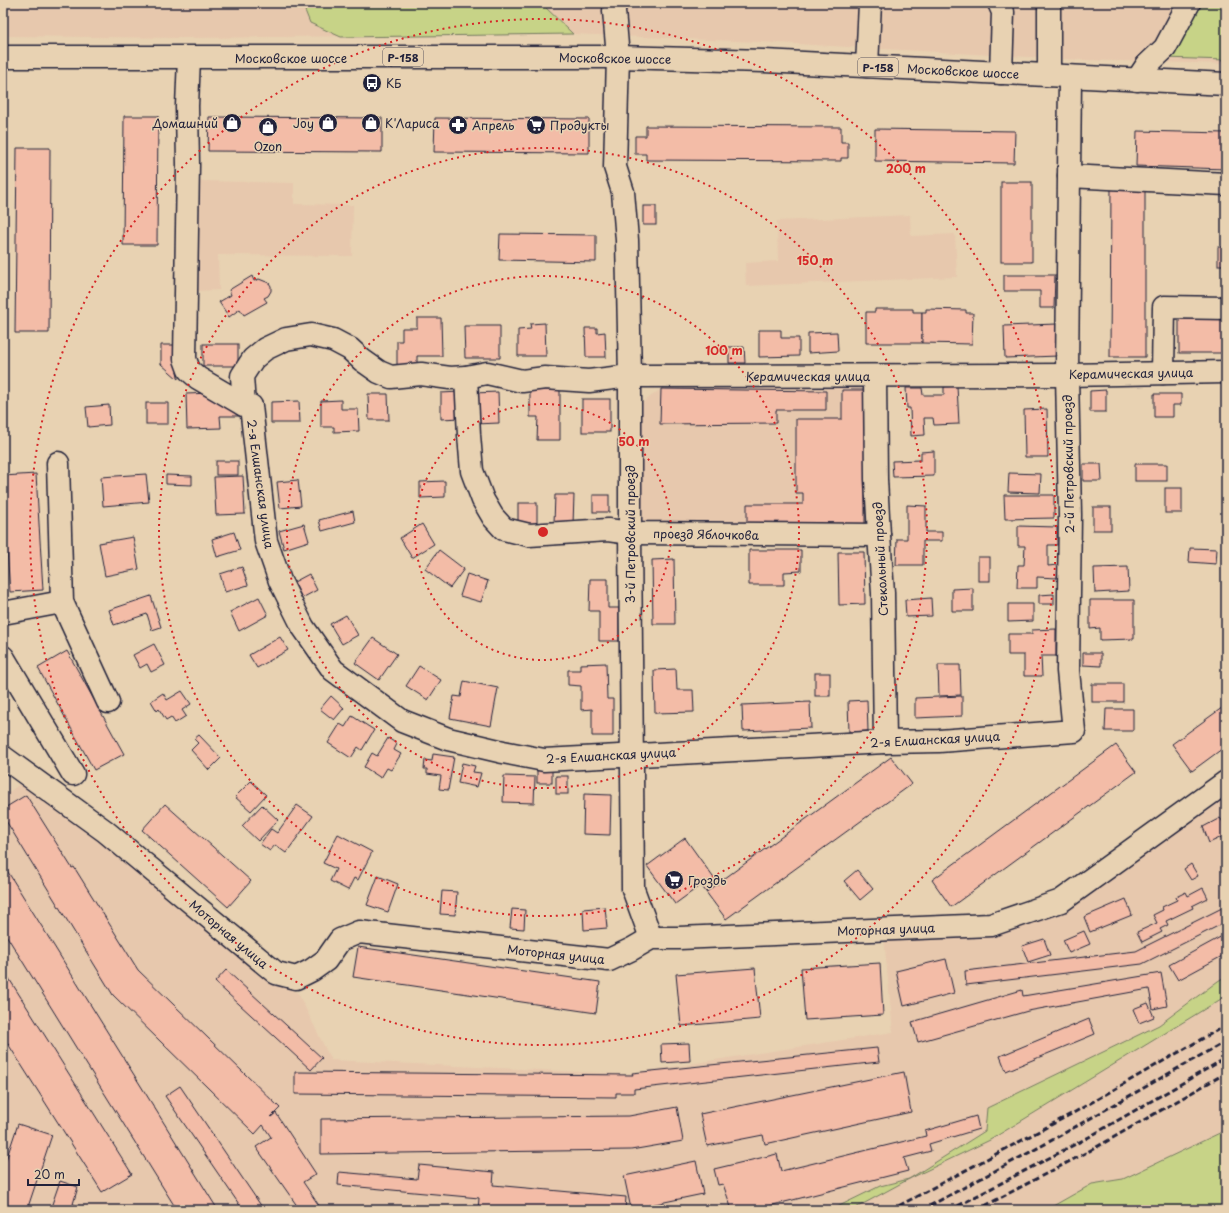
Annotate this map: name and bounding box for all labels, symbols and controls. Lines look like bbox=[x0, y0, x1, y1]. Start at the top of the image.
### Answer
road number: Р-158 bbox=[383, 48, 423, 66]
street label: Московское шоссе bbox=[559, 48, 671, 68]
street label: Московское шоссе bbox=[235, 49, 347, 67]
road number: Р-158 bbox=[858, 58, 898, 76]
street label: Московское шоссе bbox=[906, 59, 1020, 83]
bus stop icon: КБ bbox=[361, 72, 383, 94]
place label: КБ bbox=[386, 74, 401, 92]
shop icon: Домашний bbox=[221, 112, 243, 134]
shop icon: Joy bbox=[317, 112, 339, 134]
shop icon: К'Лариса bbox=[360, 112, 382, 134]
place label: Домашний bbox=[152, 114, 218, 132]
place label: Joy bbox=[293, 114, 314, 132]
place label: К'Лариса bbox=[385, 114, 440, 132]
pharmacy icon: Апрель bbox=[447, 114, 469, 136]
supermarket icon: Продукты bbox=[525, 114, 547, 136]
shop icon: Ozon bbox=[257, 116, 279, 138]
place label: Апрель bbox=[472, 116, 514, 134]
place label: Продукты bbox=[550, 116, 609, 134]
place label: Ozon bbox=[254, 137, 282, 155]
text: 200 m bbox=[886, 159, 926, 177]
text: 150 m bbox=[797, 251, 833, 269]
text: 100 m bbox=[705, 341, 743, 359]
street label: Керамическая улица bbox=[1069, 363, 1194, 383]
street label: Керамическая улица bbox=[746, 367, 871, 385]
street label: 2-й Петровский проезд bbox=[1058, 395, 1078, 533]
street label: 2-я Елшанская улица bbox=[243, 418, 279, 550]
text: 50 m bbox=[618, 432, 650, 450]
street label: 3-й Петровский проезд bbox=[621, 465, 639, 603]
street label: Стекольный проезд bbox=[868, 501, 892, 617]
street label: проезд Яблочкова bbox=[653, 524, 760, 544]
centre of rings bbox=[536, 525, 550, 539]
street label: 2-я Елшанская улица bbox=[870, 727, 1001, 751]
street label: 2-я Елшанская улица bbox=[546, 743, 677, 767]
supermarket icon: Гроздь bbox=[663, 869, 685, 891]
place label: Гроздь bbox=[688, 871, 726, 889]
street label: Моторная улица bbox=[186, 896, 273, 973]
street label: Моторная улица bbox=[837, 918, 936, 940]
street label: Моторная улица bbox=[506, 940, 606, 968]
scale bar bbox=[28, 1161, 79, 1187]
text: 20 m bbox=[34, 1165, 65, 1183]

